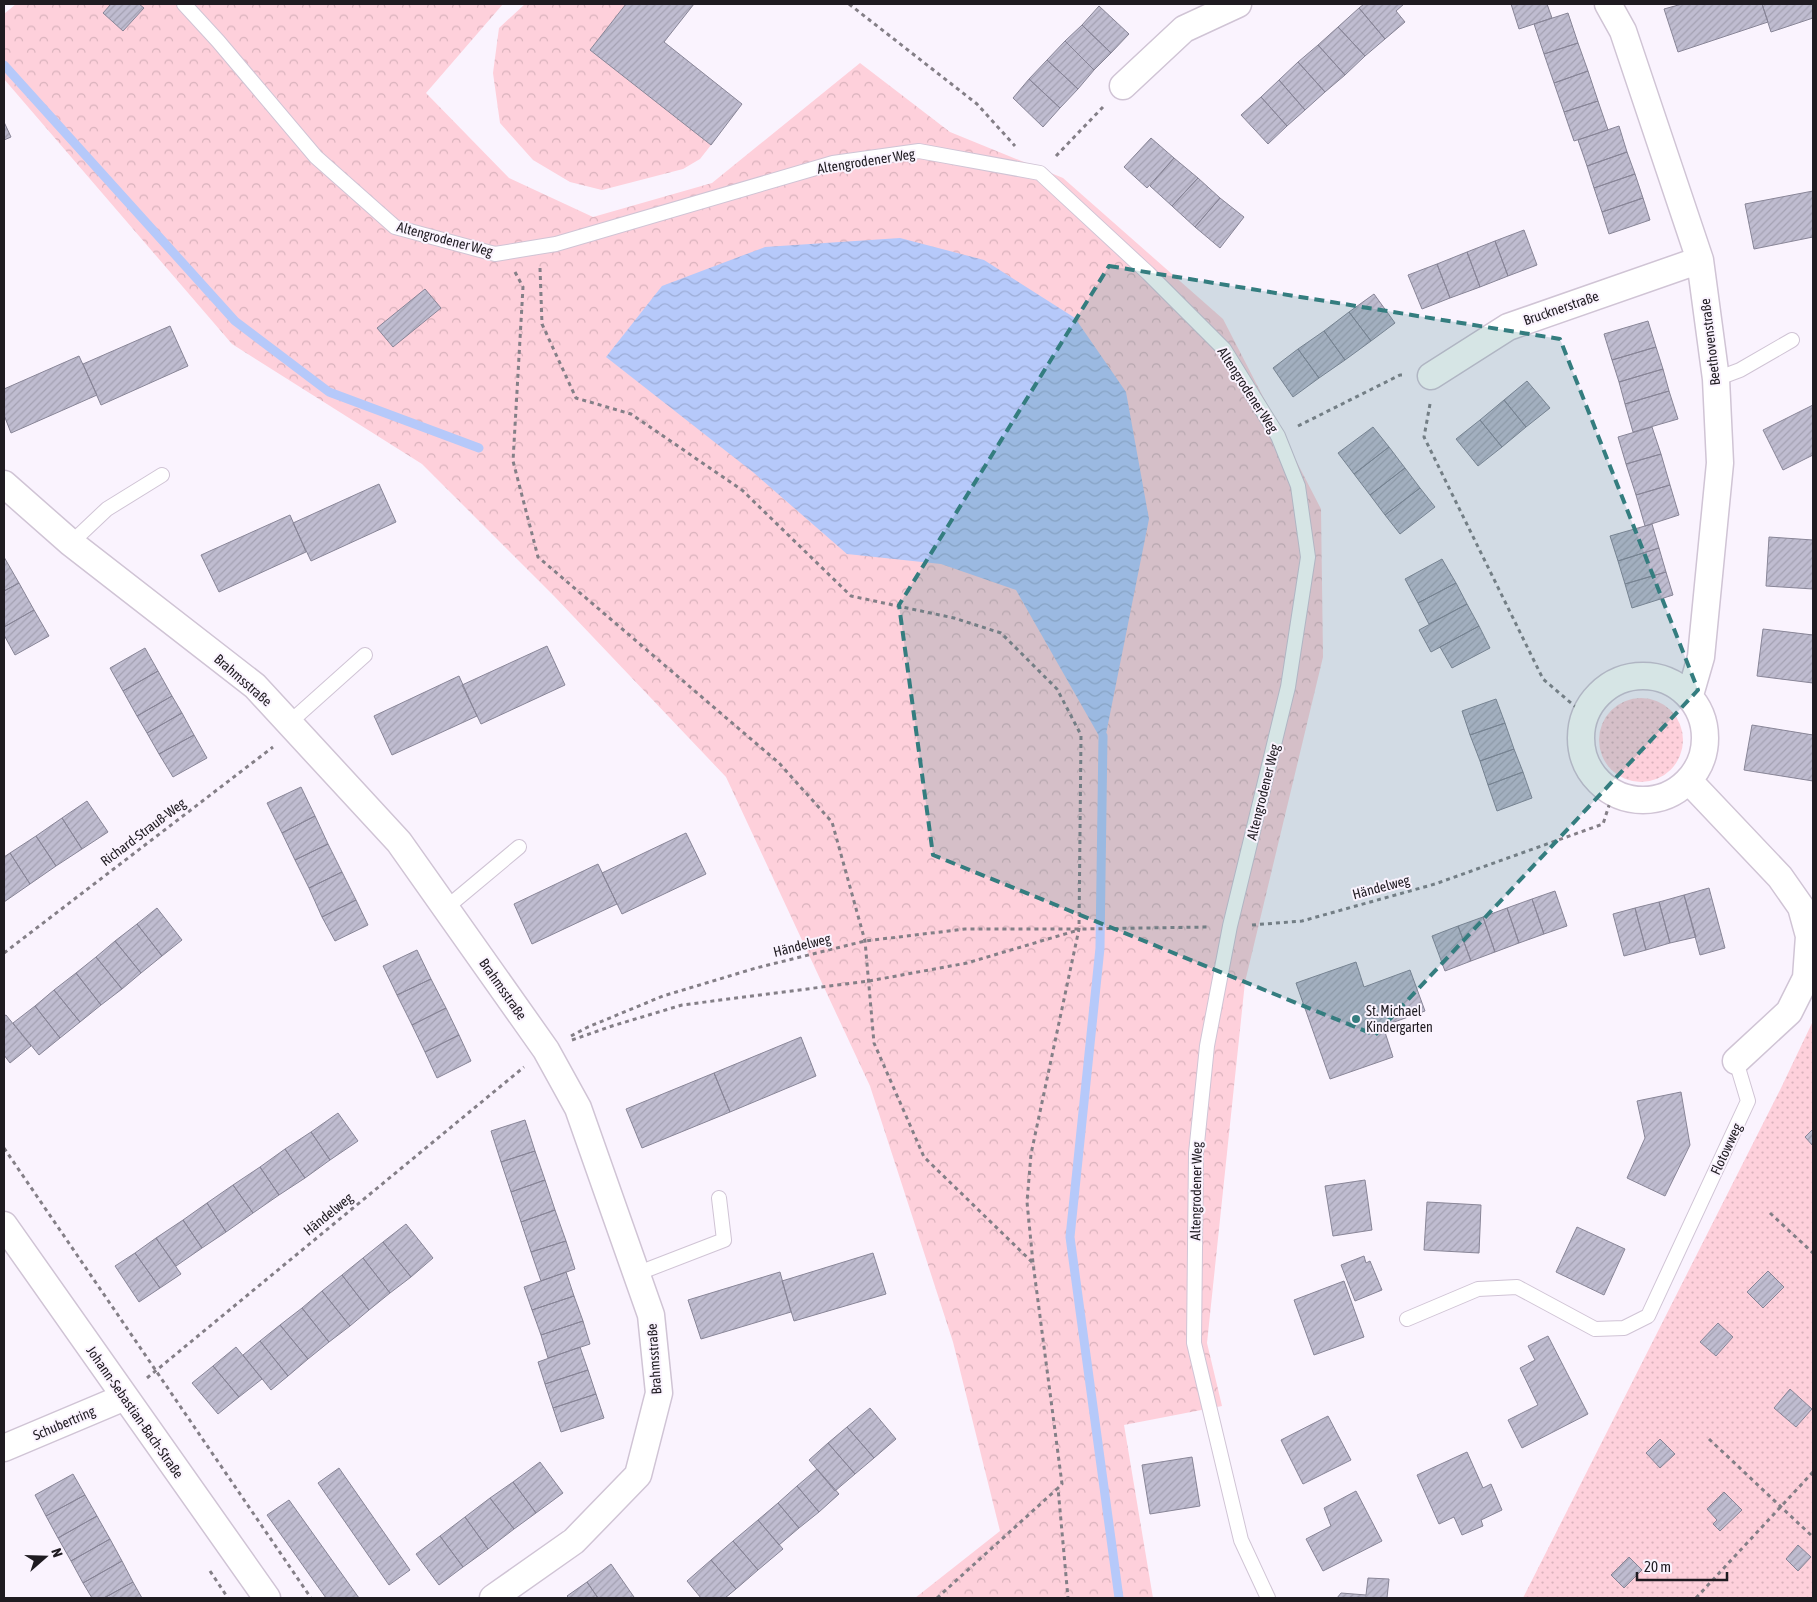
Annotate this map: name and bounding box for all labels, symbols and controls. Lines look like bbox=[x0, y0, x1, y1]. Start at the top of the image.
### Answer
street label: Altengrodener Weg bbox=[816, 145, 916, 177]
street label: Altengrodener Weg bbox=[395, 219, 495, 259]
street label: Brucknerstraße bbox=[1521, 288, 1601, 328]
street label: Beethovenstraße bbox=[1697, 298, 1723, 386]
street label: Altengrodener Weg bbox=[1214, 344, 1282, 436]
street label: Brahmsstraße bbox=[211, 651, 275, 709]
street label: Altengrodener Weg bbox=[1243, 742, 1283, 842]
street label: Richard-Strauß-Weg bbox=[97, 795, 189, 869]
street label: Händelweg bbox=[1351, 872, 1411, 902]
street label: Händelweg bbox=[772, 930, 832, 960]
street label: Brahmsstraße bbox=[476, 955, 530, 1023]
place label: St. Michael Kindergarten bbox=[1366, 1003, 1433, 1035]
marker: St. Michael Kindergarten bbox=[1350, 1013, 1362, 1025]
street label: Flotowweg bbox=[1707, 1121, 1745, 1177]
street label: Altengrodener Weg bbox=[1187, 1142, 1205, 1240]
street label: Händelweg bbox=[300, 1189, 356, 1239]
street label: Brahmsstraße bbox=[644, 1323, 664, 1395]
street label: Johann-Sebastian-Bach-Straße bbox=[83, 1343, 187, 1481]
street label: Schubertring bbox=[31, 1403, 97, 1443]
north arrow bbox=[20, 1532, 70, 1582]
text: N bbox=[48, 1546, 66, 1559]
scale bar bbox=[1637, 1550, 1727, 1582]
text: 20 m bbox=[1644, 1558, 1671, 1575]

